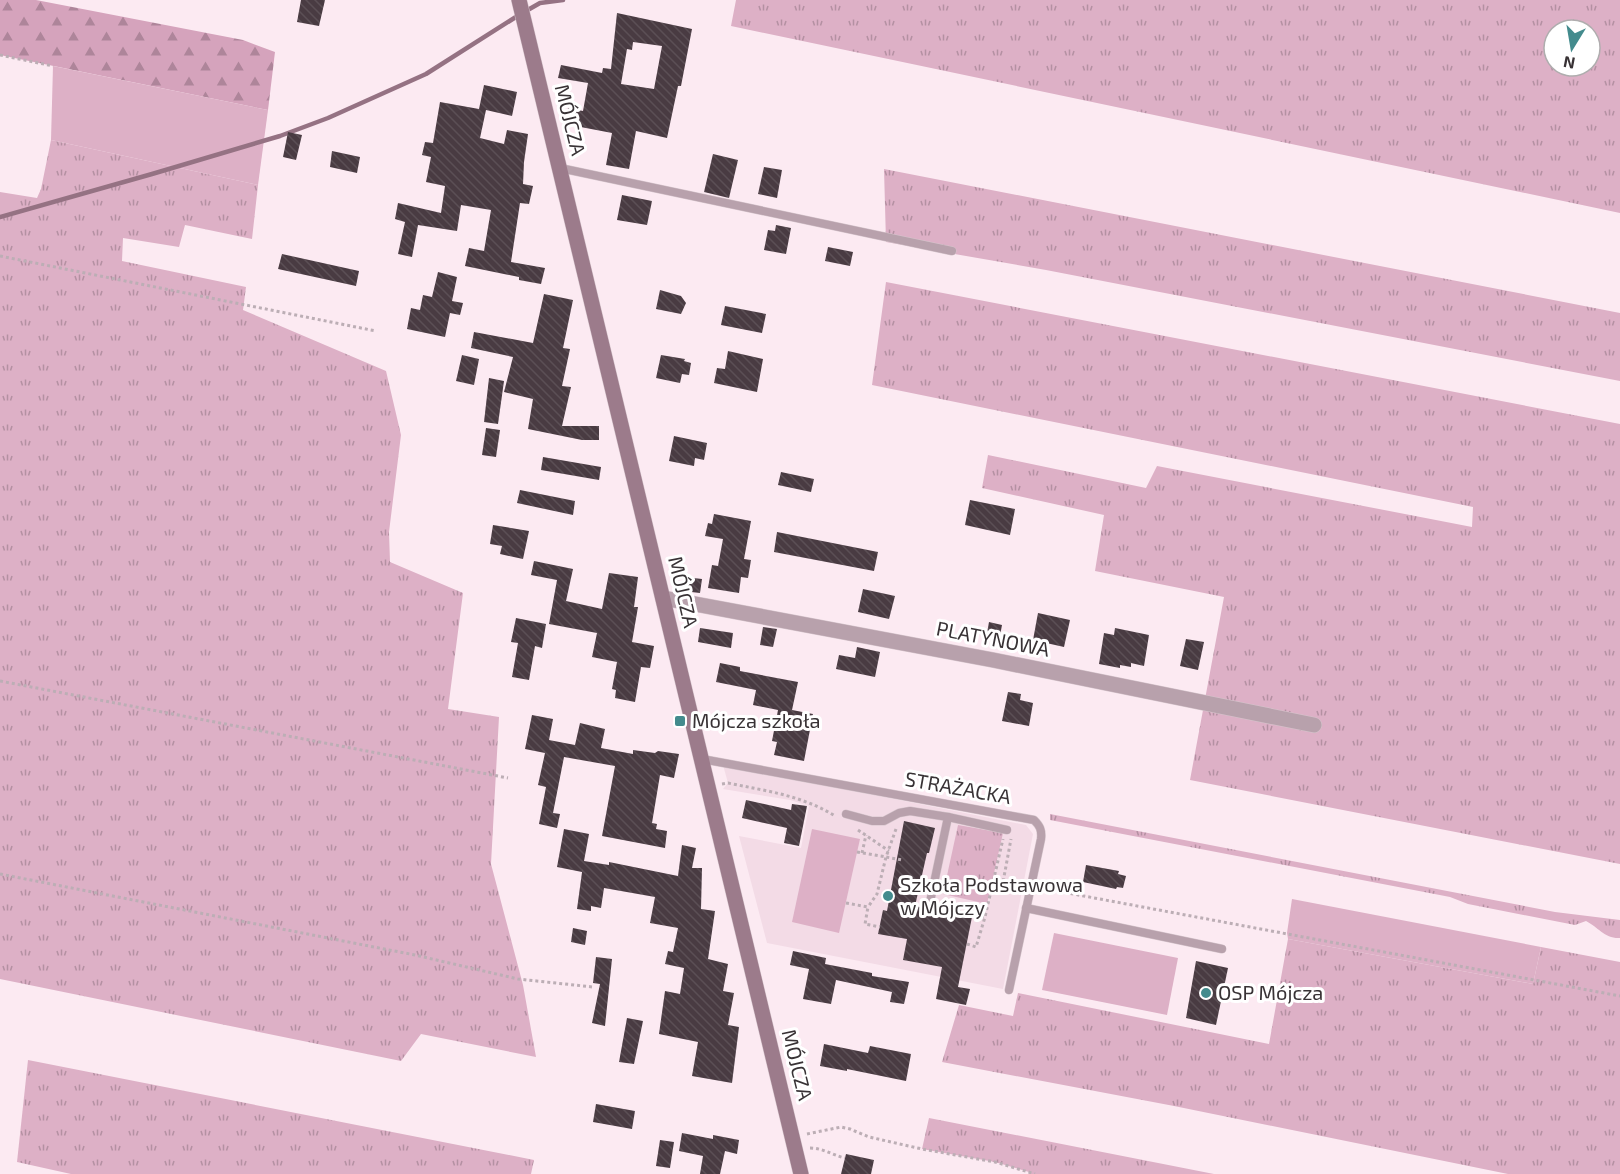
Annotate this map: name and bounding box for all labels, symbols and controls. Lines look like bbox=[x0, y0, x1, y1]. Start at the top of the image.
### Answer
north arrow bbox=[1542, 18, 1602, 78]
text: N bbox=[1562, 53, 1577, 74]
street label: MÓJCZA bbox=[551, 82, 592, 158]
street label: MÓJCZA bbox=[664, 554, 704, 630]
street label: PLATYNOWA bbox=[935, 615, 1052, 661]
place label: Mójcza szkoła bbox=[692, 708, 820, 732]
marker: Mójcza szkoła bbox=[673, 714, 687, 728]
street label: STRAŻACKA bbox=[903, 766, 1013, 808]
place label: Szkoła Podstawowa w Mójczy bbox=[900, 872, 1083, 919]
marker: Szkoła Podstawowa w Mójczy bbox=[881, 889, 895, 903]
place label: OSP Mójcza bbox=[1218, 980, 1323, 1004]
marker: OSP Mójcza bbox=[1199, 986, 1213, 1000]
street label: MÓJCZA bbox=[778, 1027, 819, 1103]

